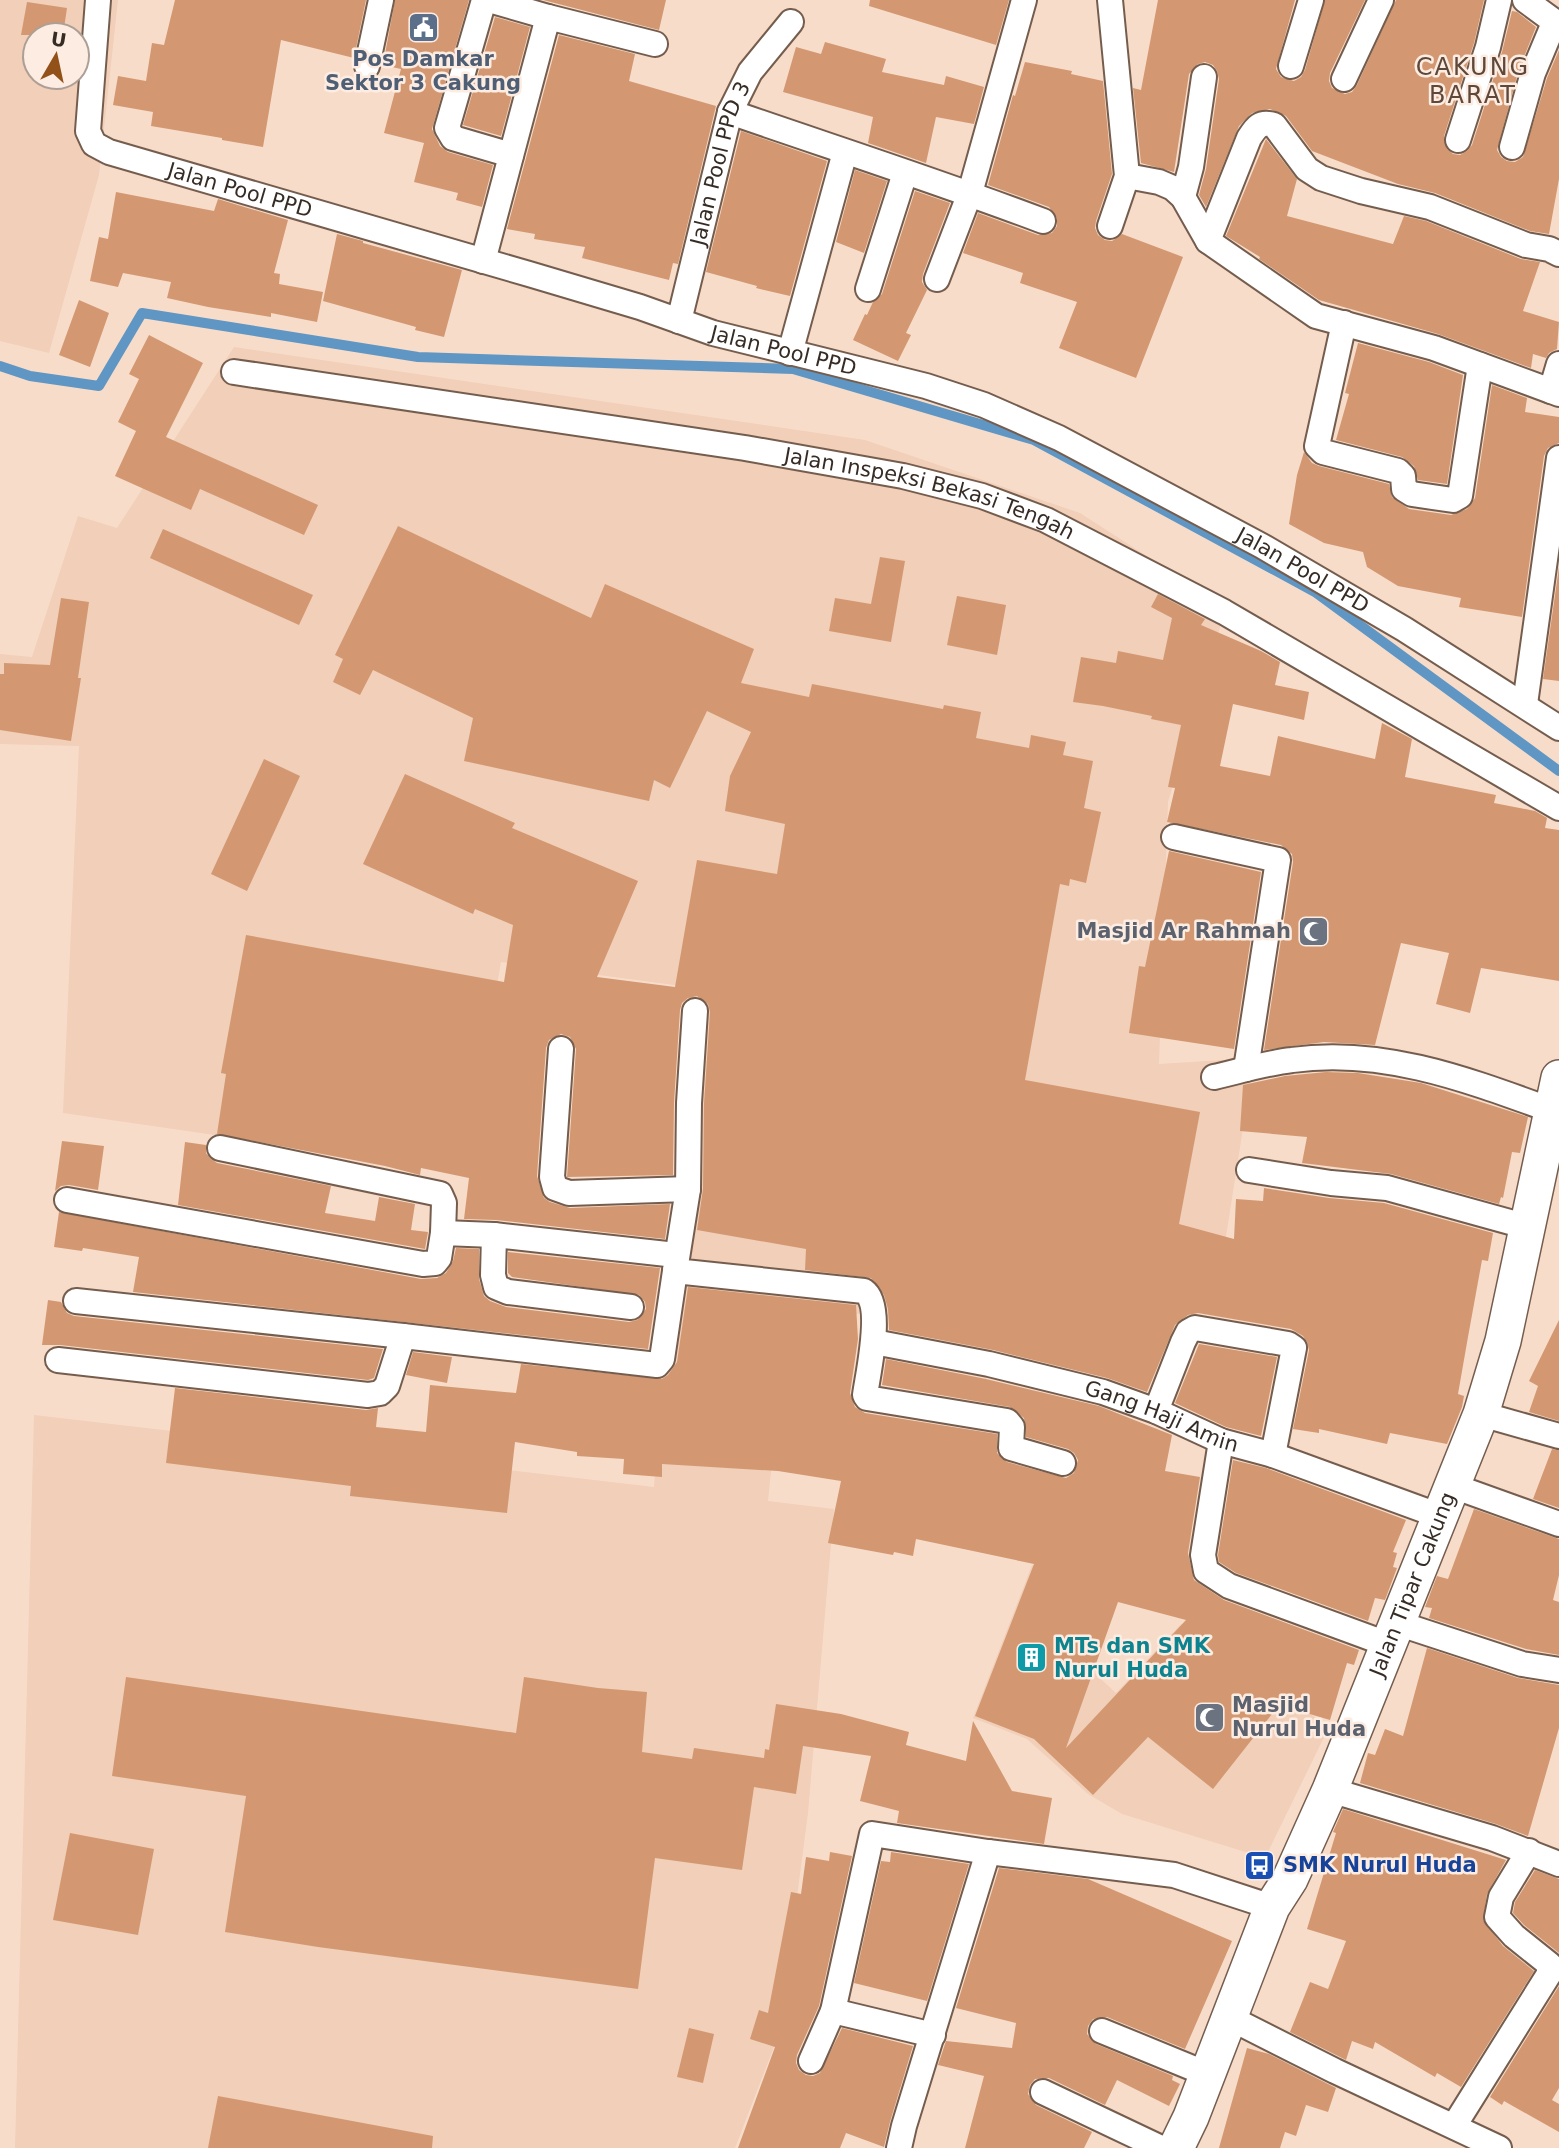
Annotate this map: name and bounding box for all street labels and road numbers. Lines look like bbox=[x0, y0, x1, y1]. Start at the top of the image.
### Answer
street label: Jalan Pool PPD 3 bbox=[685, 77, 755, 250]
street label: Jalan Pool PPD bbox=[163, 157, 315, 222]
street label: Jalan Pool PPD bbox=[706, 320, 859, 380]
street label: Jalan Inspeksi Bekasi Tengah bbox=[780, 443, 1079, 545]
street label: Jalan Pool PPD bbox=[1230, 522, 1373, 618]
street label: Gang Haji Amin bbox=[1082, 1376, 1241, 1457]
street label: Jalan Tipar Cakung bbox=[1364, 1489, 1460, 1682]

